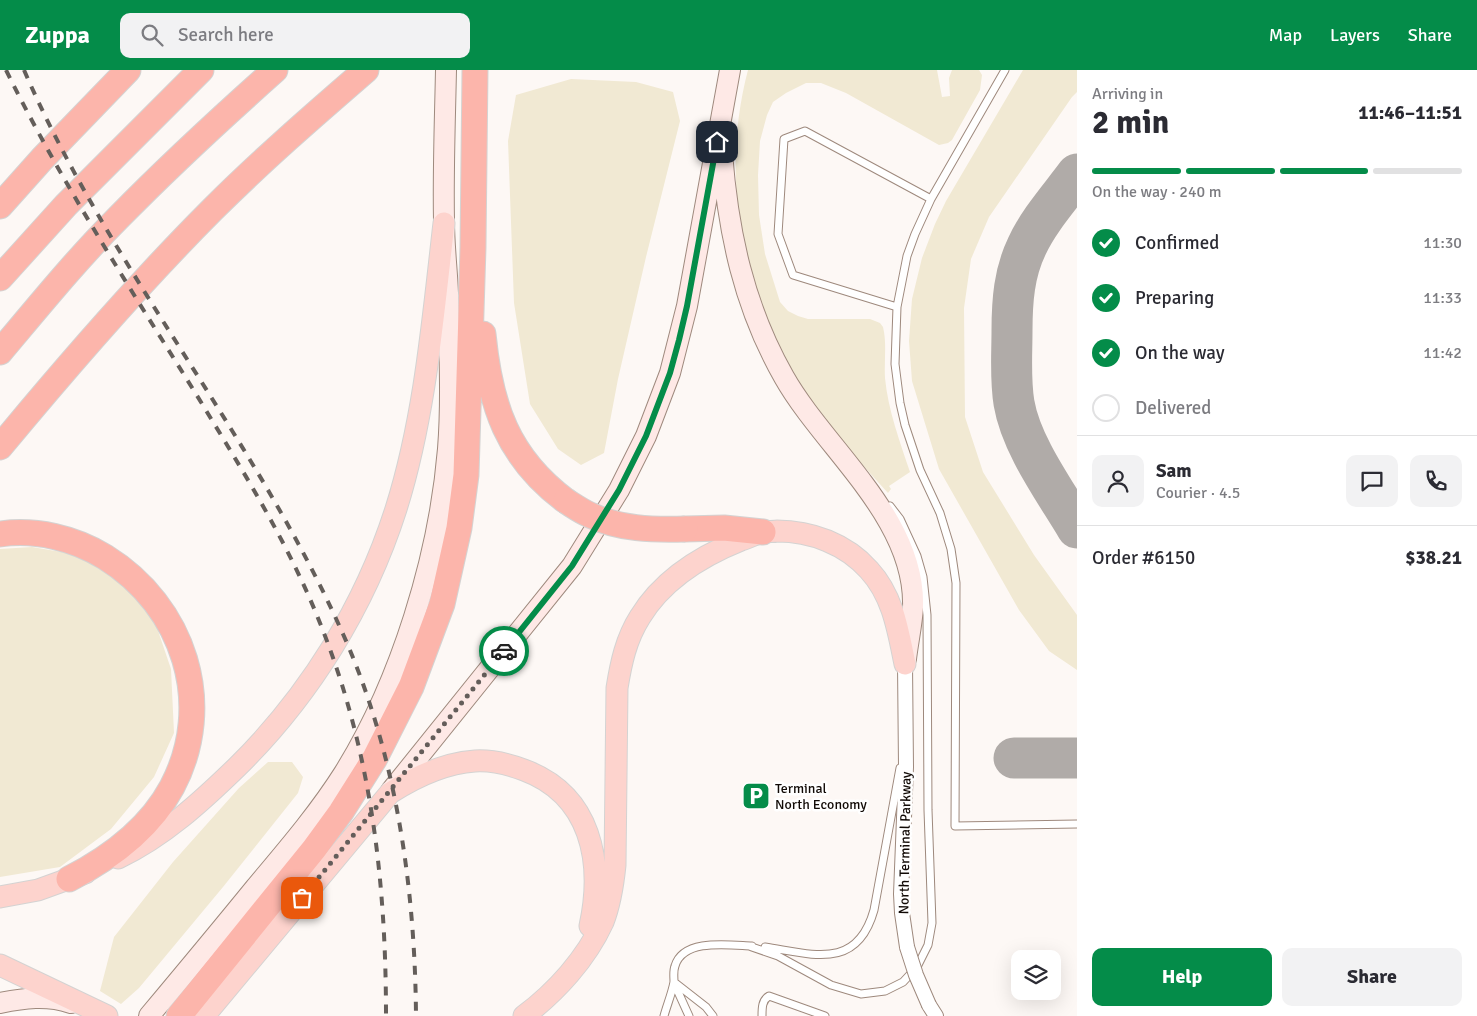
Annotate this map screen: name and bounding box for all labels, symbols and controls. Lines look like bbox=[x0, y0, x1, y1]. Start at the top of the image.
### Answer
search box bbox=[120, 13, 470, 58]
text: Zuppa bbox=[25, 20, 90, 50]
icon: search bbox=[138, 21, 166, 49]
text: Search here bbox=[178, 23, 274, 47]
text: Map bbox=[1269, 24, 1302, 46]
text: Layers bbox=[1330, 24, 1380, 46]
text: Share bbox=[1408, 24, 1452, 46]
text: Arriving in bbox=[1092, 84, 1163, 104]
text: 11:46–11:51 bbox=[1358, 101, 1462, 125]
text: 2 min bbox=[1092, 103, 1169, 142]
pin bbox=[696, 121, 738, 163]
icon: home bbox=[703, 128, 731, 156]
text: On the way · 240 m bbox=[1092, 182, 1222, 202]
icon: check bbox=[1092, 229, 1120, 257]
text: Confirmed bbox=[1135, 231, 1219, 255]
text: 11:30 bbox=[1423, 233, 1462, 253]
icon: check bbox=[1092, 284, 1120, 312]
text: Preparing bbox=[1135, 286, 1214, 310]
text: 11:33 bbox=[1423, 288, 1462, 308]
icon: check bbox=[1092, 339, 1120, 367]
text: On the way bbox=[1135, 341, 1225, 365]
text: 11:42 bbox=[1423, 343, 1462, 363]
text: Delivered bbox=[1135, 396, 1211, 420]
button: person bbox=[1092, 455, 1144, 507]
button: chat bbox=[1346, 455, 1398, 507]
button: phone bbox=[1410, 455, 1462, 507]
text: Sam bbox=[1156, 459, 1192, 483]
text: Courier · 4.5 bbox=[1156, 483, 1240, 503]
text: Order #6150 bbox=[1092, 546, 1195, 570]
text: $38.21 bbox=[1405, 546, 1462, 570]
courier bbox=[479, 626, 529, 676]
icon: car bbox=[490, 637, 518, 665]
street label: North Terminal Parkway bbox=[895, 771, 915, 915]
place label: Terminal North Economy bbox=[775, 780, 867, 813]
parking icon: Terminal North Economy bbox=[741, 781, 771, 811]
pin bbox=[281, 877, 323, 919]
icon: bag bbox=[288, 884, 316, 912]
button: Help bbox=[1092, 948, 1272, 1006]
button: Share bbox=[1282, 948, 1462, 1006]
map controls bbox=[1011, 950, 1061, 1000]
button: layers bbox=[1011, 950, 1061, 1000]

